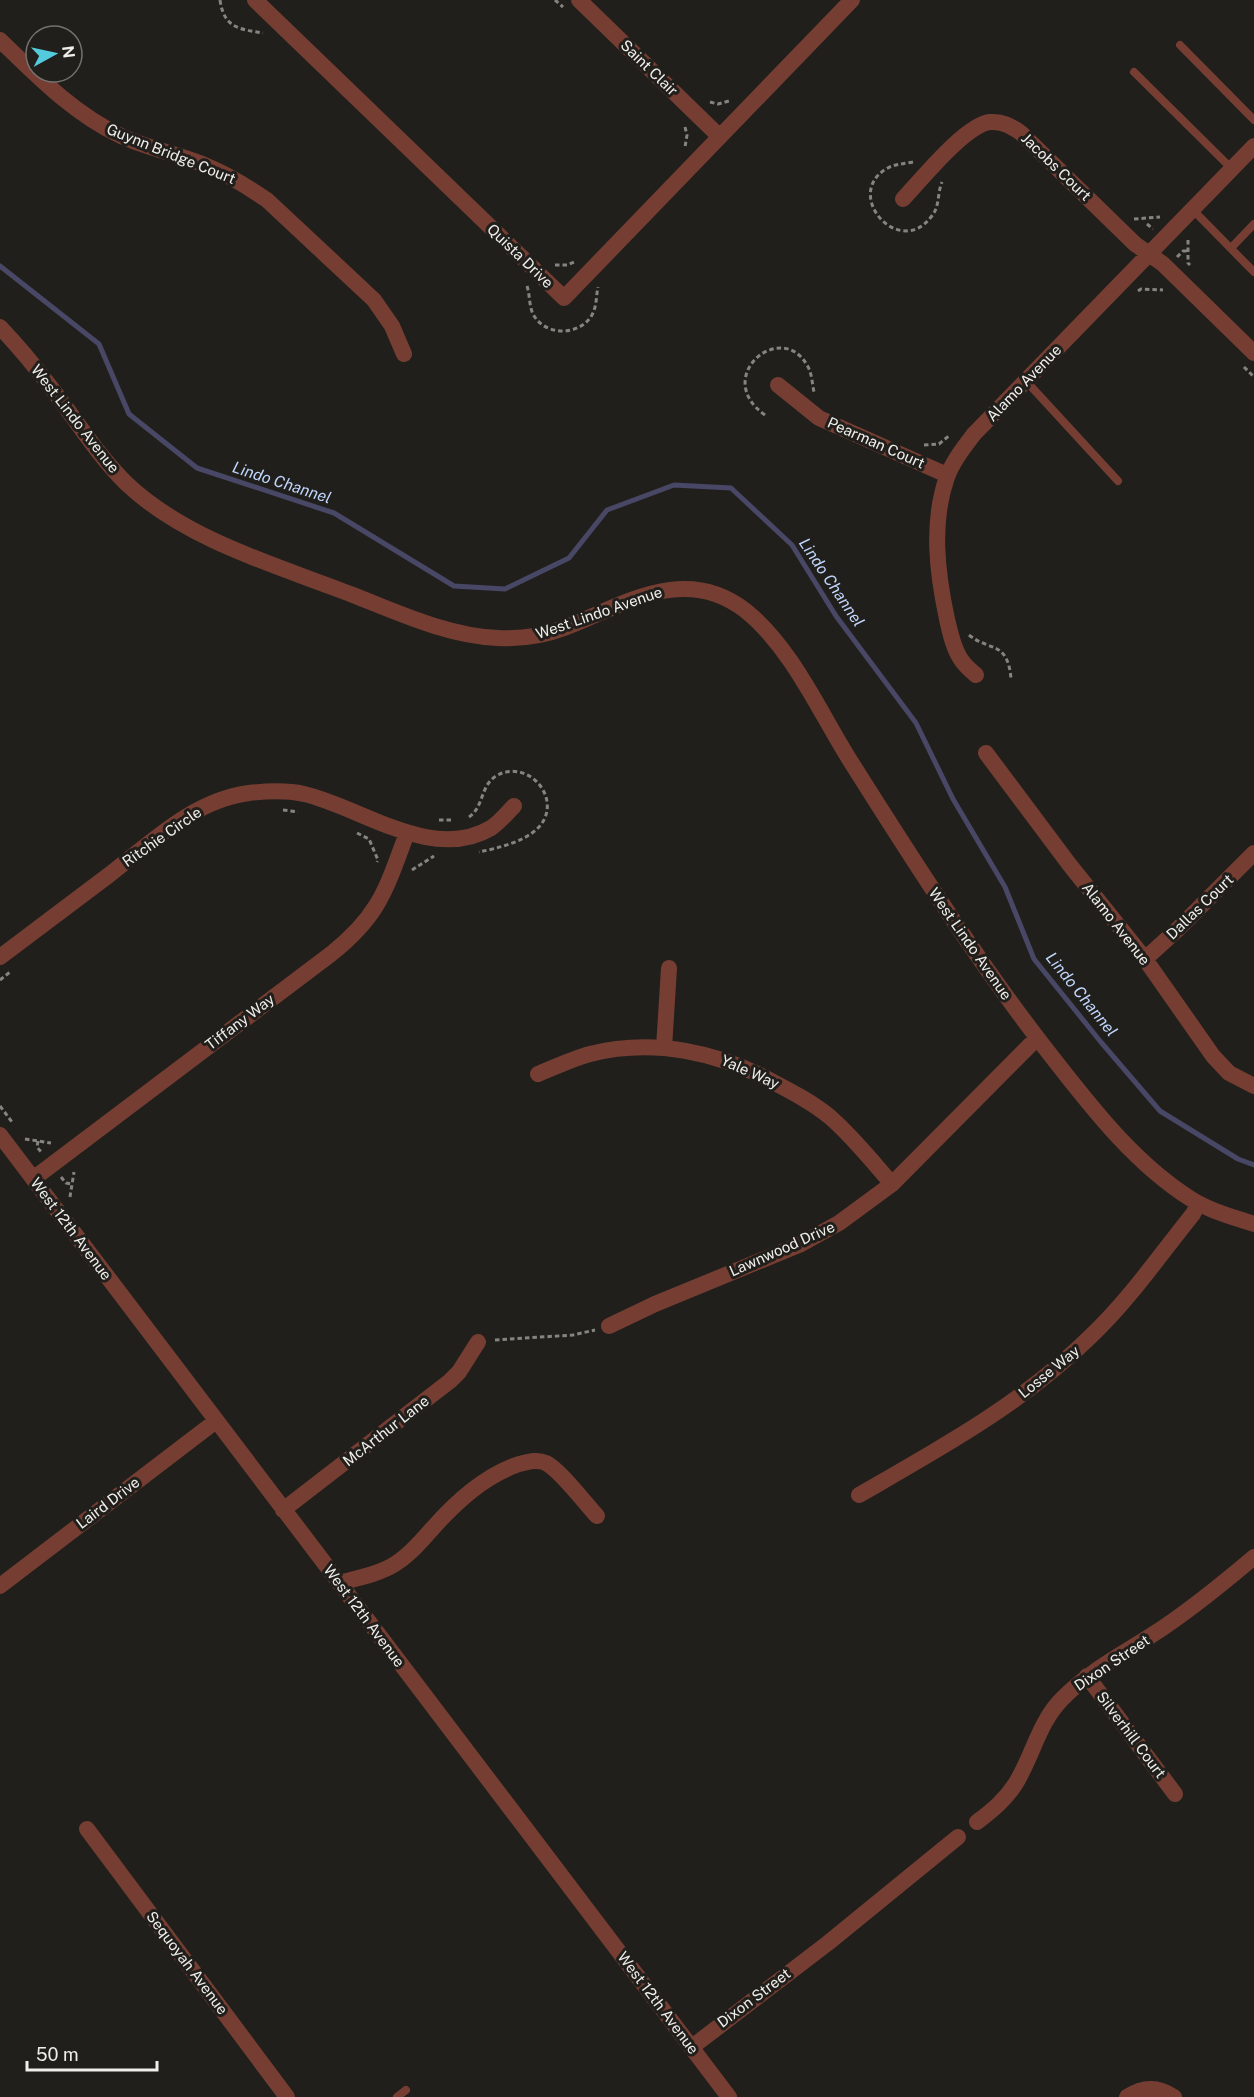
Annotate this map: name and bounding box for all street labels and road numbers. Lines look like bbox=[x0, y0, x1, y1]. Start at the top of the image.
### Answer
street label: Saint Clair bbox=[617, 36, 681, 99]
street label: Guynn Bridge Court bbox=[104, 120, 238, 187]
street label: Jacobs Court bbox=[1018, 129, 1095, 204]
street label: Quista Drive bbox=[484, 220, 557, 291]
street label: Alamo Avenue bbox=[983, 341, 1064, 425]
street label: West Lindo Avenue bbox=[28, 361, 123, 476]
street label: Pearman Court bbox=[825, 414, 928, 472]
street label: West Lindo Avenue bbox=[533, 583, 664, 642]
street label: Ritchie Circle bbox=[119, 803, 204, 870]
street label: Dallas Court bbox=[1163, 871, 1237, 943]
street label: Alamo Avenue bbox=[1079, 879, 1154, 968]
street label: West Lindo Avenue bbox=[925, 885, 1015, 1003]
street label: Tiffany Way bbox=[202, 990, 278, 1053]
street label: Yale Way bbox=[718, 1051, 782, 1092]
street label: West 12th Avenue bbox=[27, 1174, 115, 1283]
street label: Lawnwood Drive bbox=[726, 1218, 837, 1279]
street label: Losse Way bbox=[1015, 1342, 1083, 1401]
street label: McArthur Lane bbox=[339, 1392, 432, 1469]
street label: Laird Drive bbox=[73, 1473, 143, 1532]
street label: West 12th Avenue bbox=[320, 1561, 408, 1670]
street label: Dixon Street bbox=[1071, 1631, 1153, 1694]
street label: Silverhill Court bbox=[1093, 1688, 1170, 1781]
street label: Sequoyah Avenue bbox=[143, 1908, 232, 2018]
street label: West 12th Avenue bbox=[614, 1948, 702, 2057]
street label: Dixon Street bbox=[714, 1965, 794, 2031]

